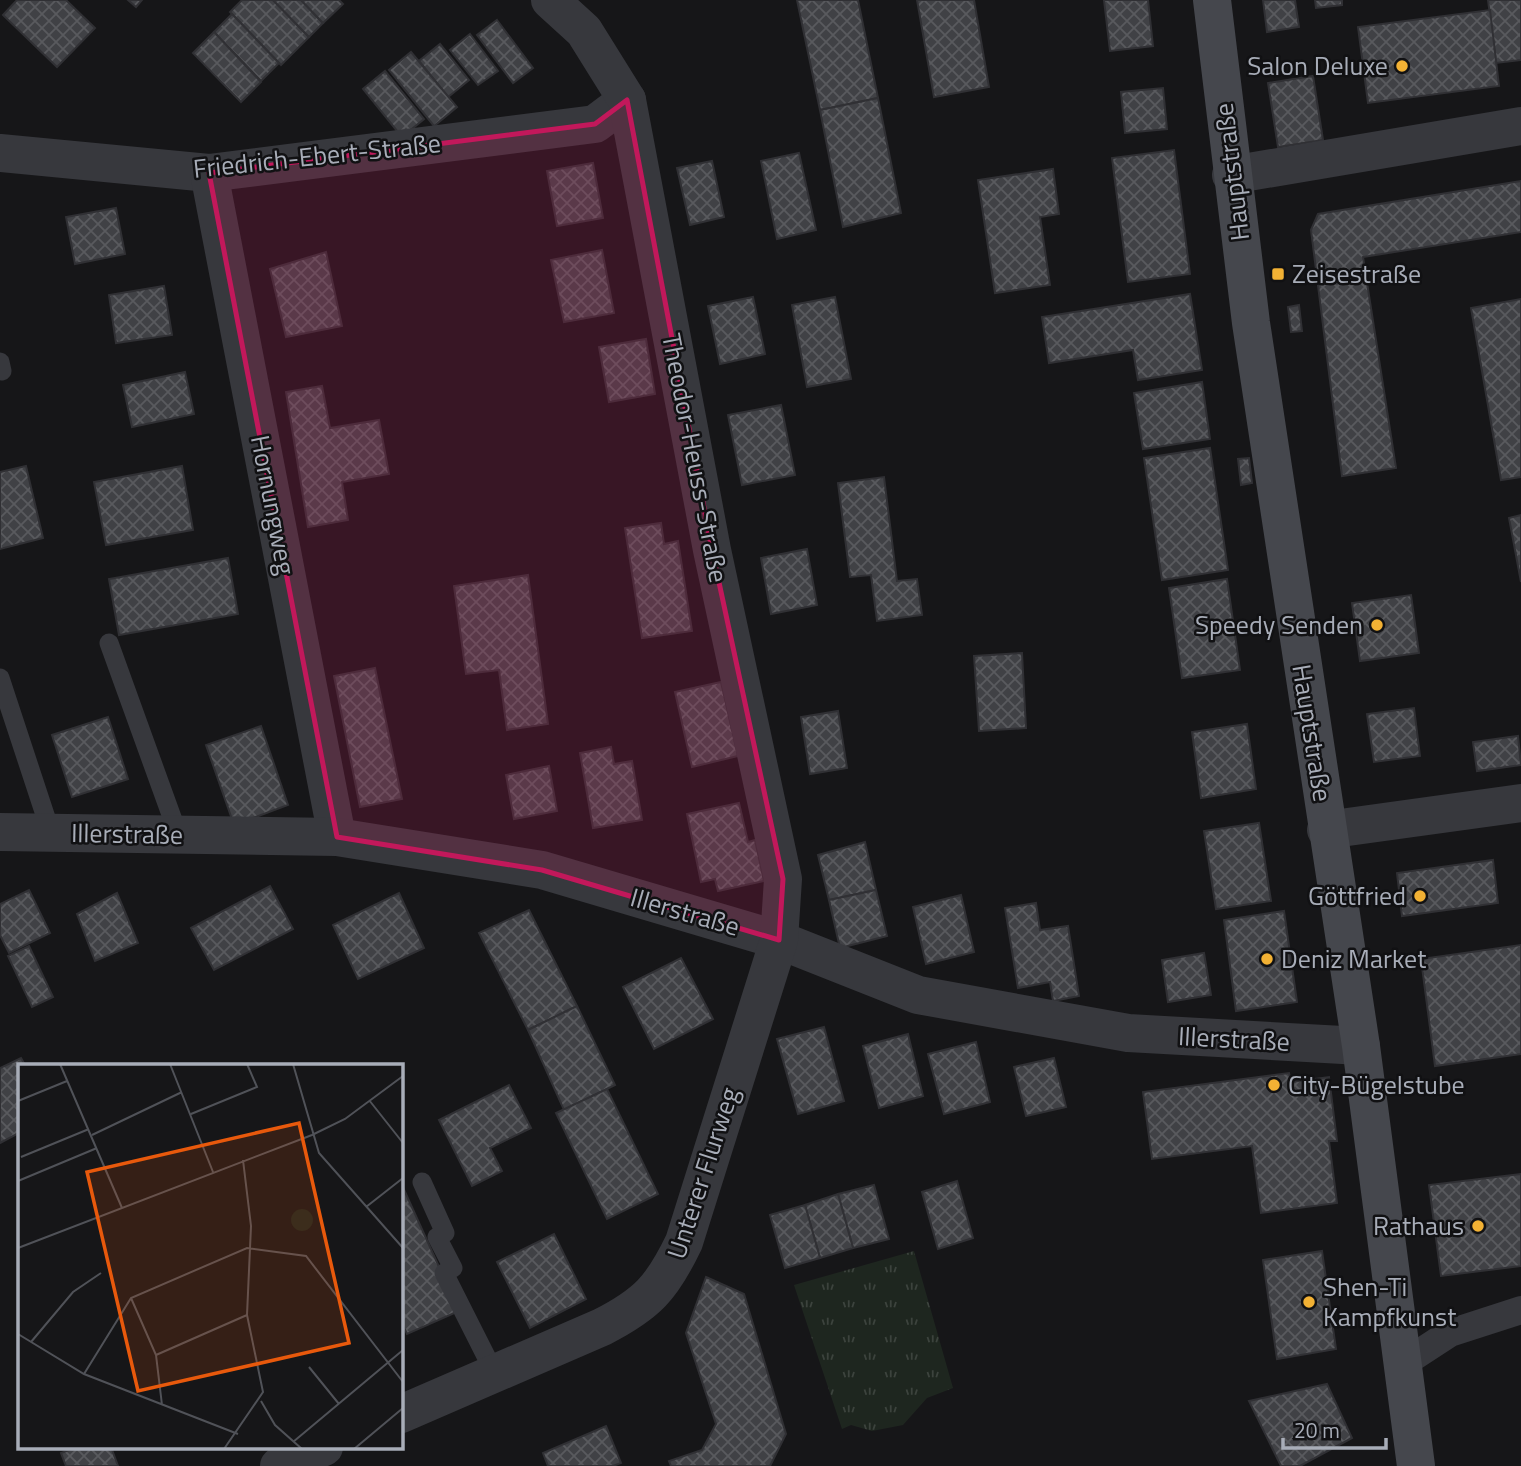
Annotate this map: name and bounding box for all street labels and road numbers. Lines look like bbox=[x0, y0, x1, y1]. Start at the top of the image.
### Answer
street label: Hauptstraße bbox=[1204, 101, 1259, 243]
street label: Friedrich-Ebert-Straße bbox=[191, 123, 443, 188]
street label: Theodor-Heuss-Straße bbox=[652, 330, 739, 586]
street label: Hornungweg bbox=[241, 432, 306, 578]
street label: Hauptstraße bbox=[1282, 662, 1343, 804]
street label: Illerstraße bbox=[71, 813, 183, 854]
street label: Illerstraße bbox=[626, 877, 744, 946]
street label: Illerstraße bbox=[1177, 1016, 1291, 1061]
street label: Unterer Flurweg bbox=[656, 1082, 749, 1264]

